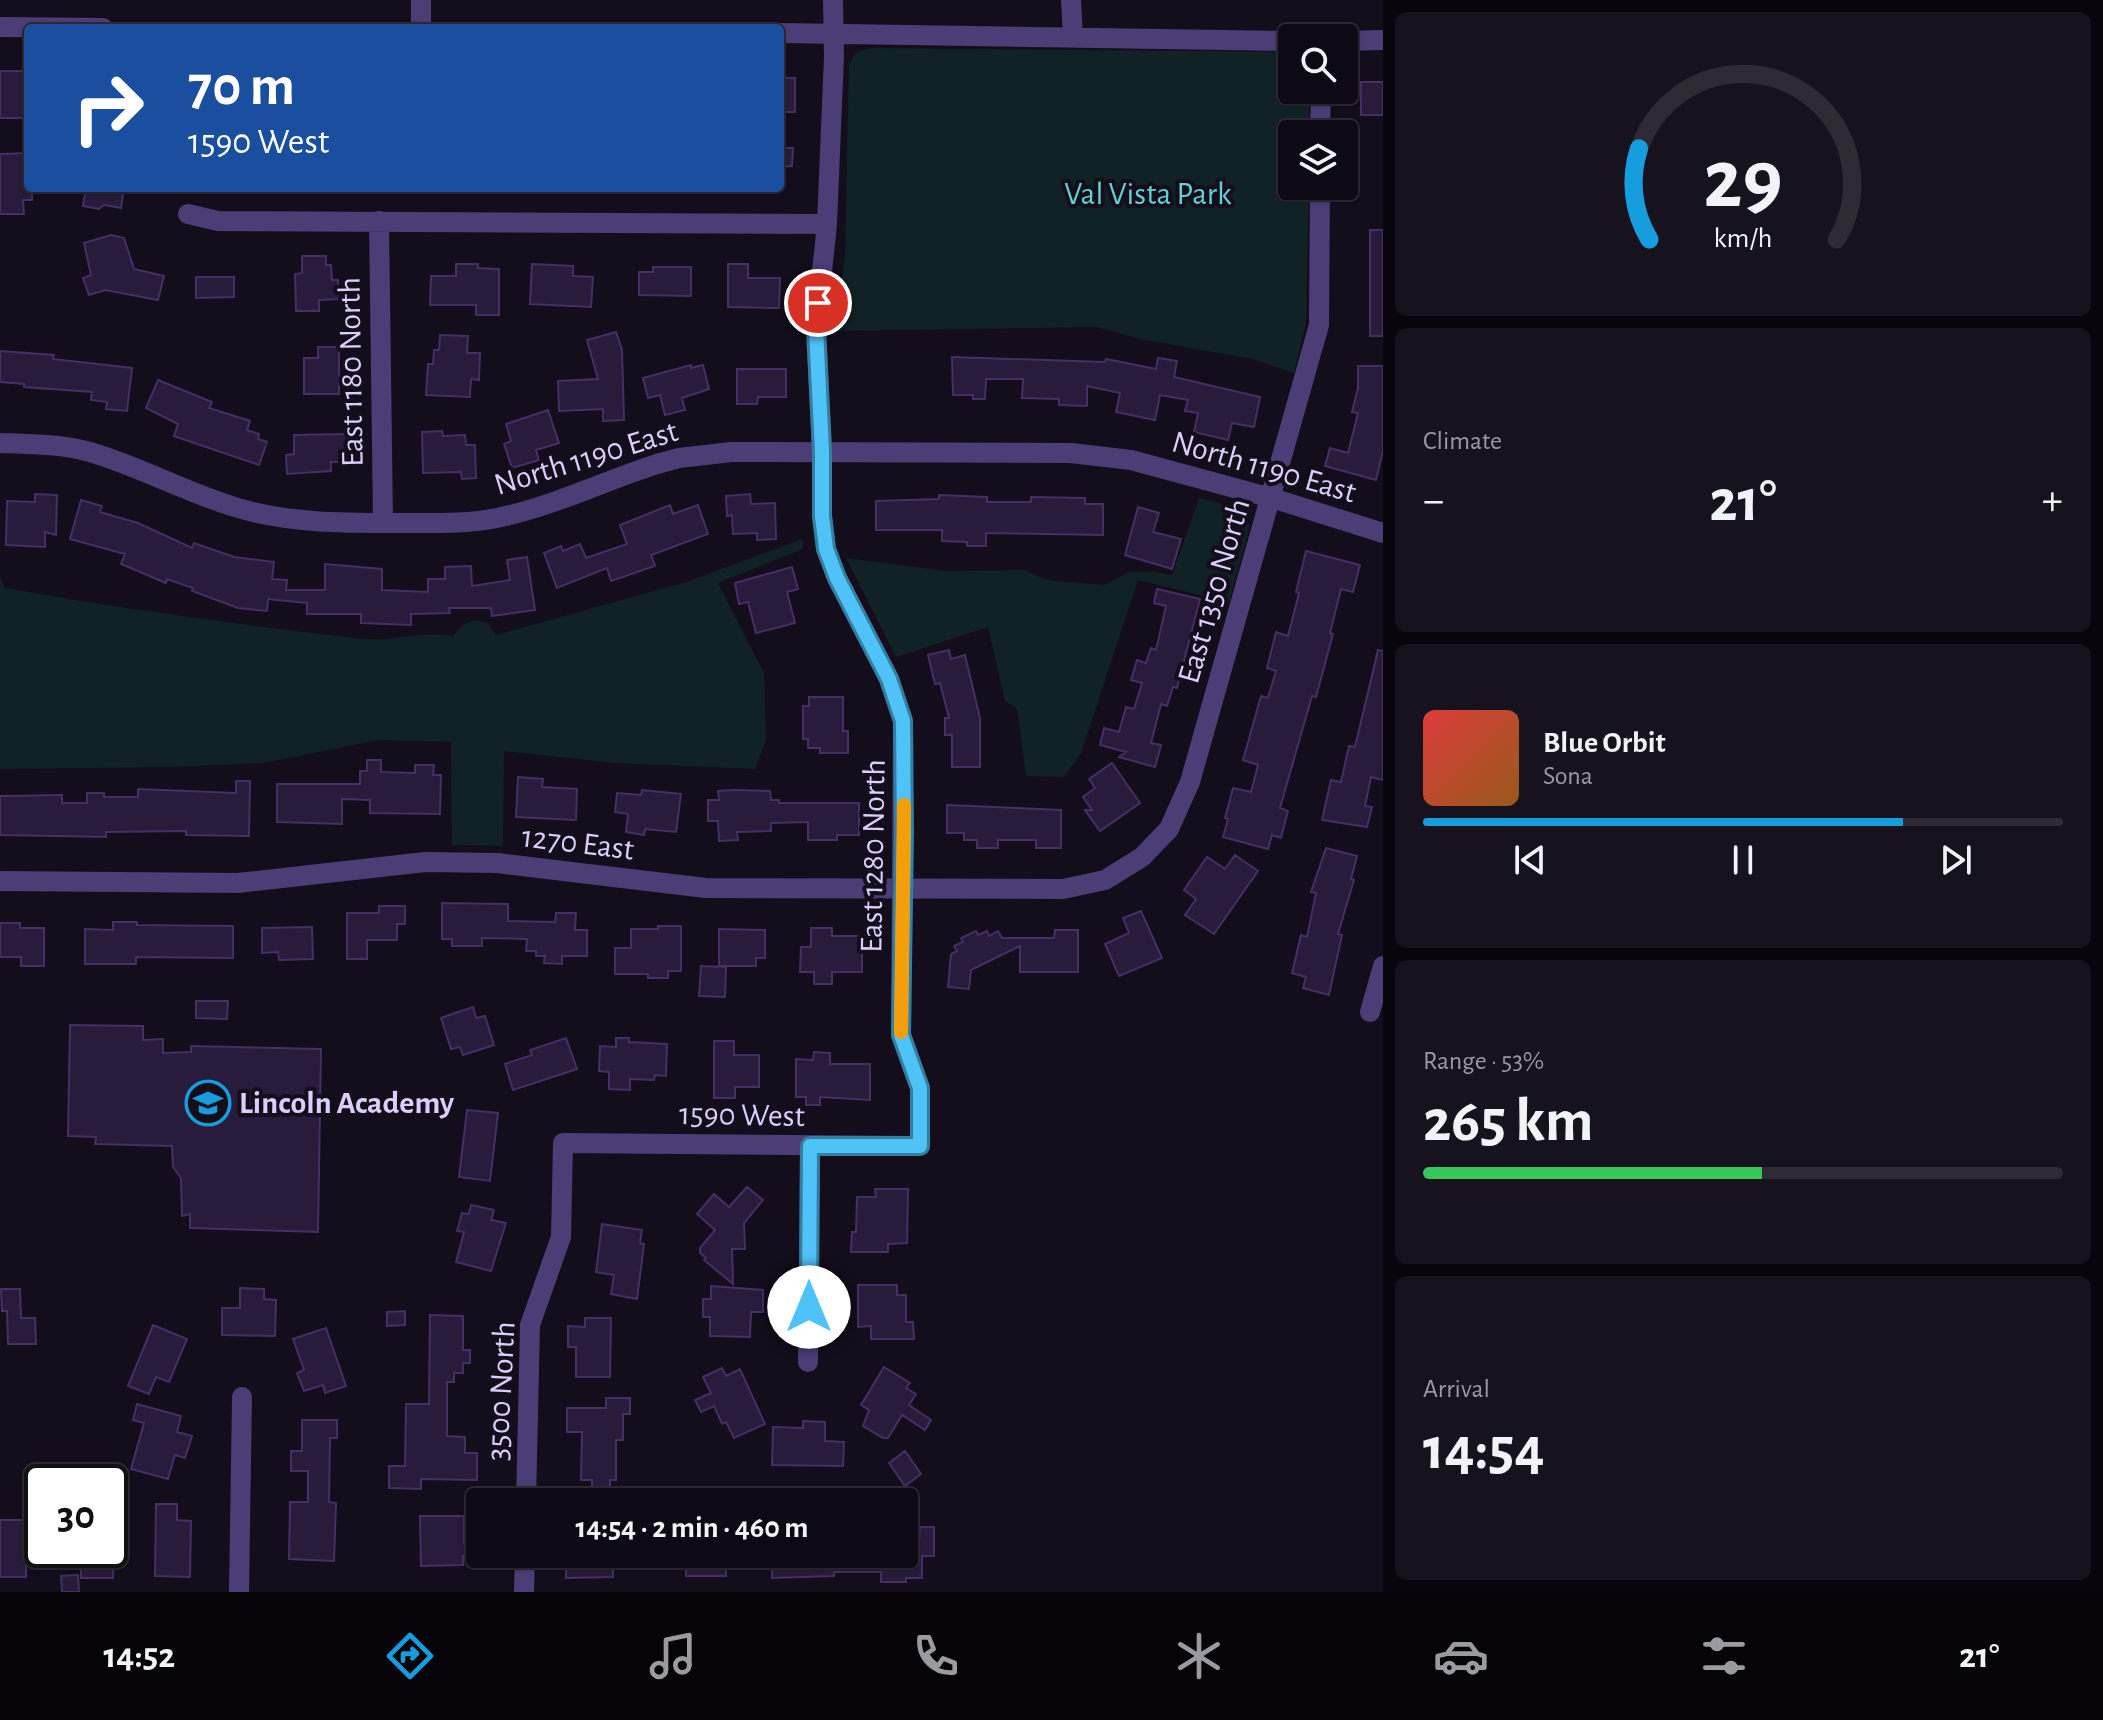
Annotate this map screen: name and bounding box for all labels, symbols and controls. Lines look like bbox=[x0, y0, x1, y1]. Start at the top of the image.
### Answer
map controls bbox=[1278, 24, 1358, 200]
button: search bbox=[1278, 24, 1358, 104]
icon: right bbox=[56, 56, 160, 160]
text: 70 m bbox=[188, 59, 295, 115]
button: layers bbox=[1278, 120, 1358, 200]
text: 1590 West bbox=[188, 124, 329, 160]
text: 29 bbox=[1703, 139, 1783, 223]
park label: Val Vista Park bbox=[1064, 178, 1232, 210]
text: km/h bbox=[1714, 224, 1772, 253]
pin bbox=[784, 269, 852, 337]
street label: East 1180 North bbox=[333, 277, 369, 467]
icon: arrive bbox=[796, 281, 840, 325]
street label: North 1190 East bbox=[491, 415, 681, 501]
street label: North 1190 East bbox=[1168, 425, 1360, 509]
text: Climate bbox=[1423, 428, 1502, 454]
text: 21° bbox=[1709, 472, 1777, 532]
text: − bbox=[1423, 479, 1444, 523]
text: + bbox=[2042, 479, 2063, 523]
street label: East 1350 North bbox=[1172, 495, 1256, 687]
text: Blue Orbit bbox=[1543, 728, 1666, 758]
street label: East 1280 North bbox=[855, 759, 891, 953]
text: Sona bbox=[1543, 763, 1593, 789]
street label: 1270 East bbox=[520, 820, 636, 866]
icon: previous bbox=[1508, 838, 1552, 882]
icon: pause bbox=[1721, 838, 1765, 882]
icon: next bbox=[1934, 838, 1978, 882]
text: Range · 53% bbox=[1423, 1048, 1544, 1074]
school or university icon: Lincoln Academy bbox=[184, 1079, 232, 1127]
place label: Lincoln Academy bbox=[239, 1087, 455, 1119]
text: 265 km bbox=[1423, 1092, 1593, 1152]
street label: 1590 West bbox=[679, 1098, 805, 1132]
position arrow bbox=[767, 1265, 851, 1349]
street label: 3500 North bbox=[481, 1321, 521, 1461]
text: Arrival bbox=[1423, 1376, 1490, 1402]
text: 14:54 bbox=[1423, 1420, 1545, 1480]
speed limit sign: 30 bbox=[24, 1464, 128, 1568]
text: 14:54 · 2 min · 460 m bbox=[575, 1513, 809, 1543]
icon: directions bbox=[382, 1628, 438, 1684]
icon: music bbox=[645, 1628, 701, 1684]
icon: phone bbox=[908, 1628, 964, 1684]
icon: climate bbox=[1171, 1628, 1227, 1684]
icon: car bbox=[1433, 1628, 1489, 1684]
icon: filters bbox=[1696, 1628, 1752, 1684]
text: 14:52 bbox=[103, 1638, 175, 1674]
text: 21° bbox=[1959, 1638, 2000, 1674]

